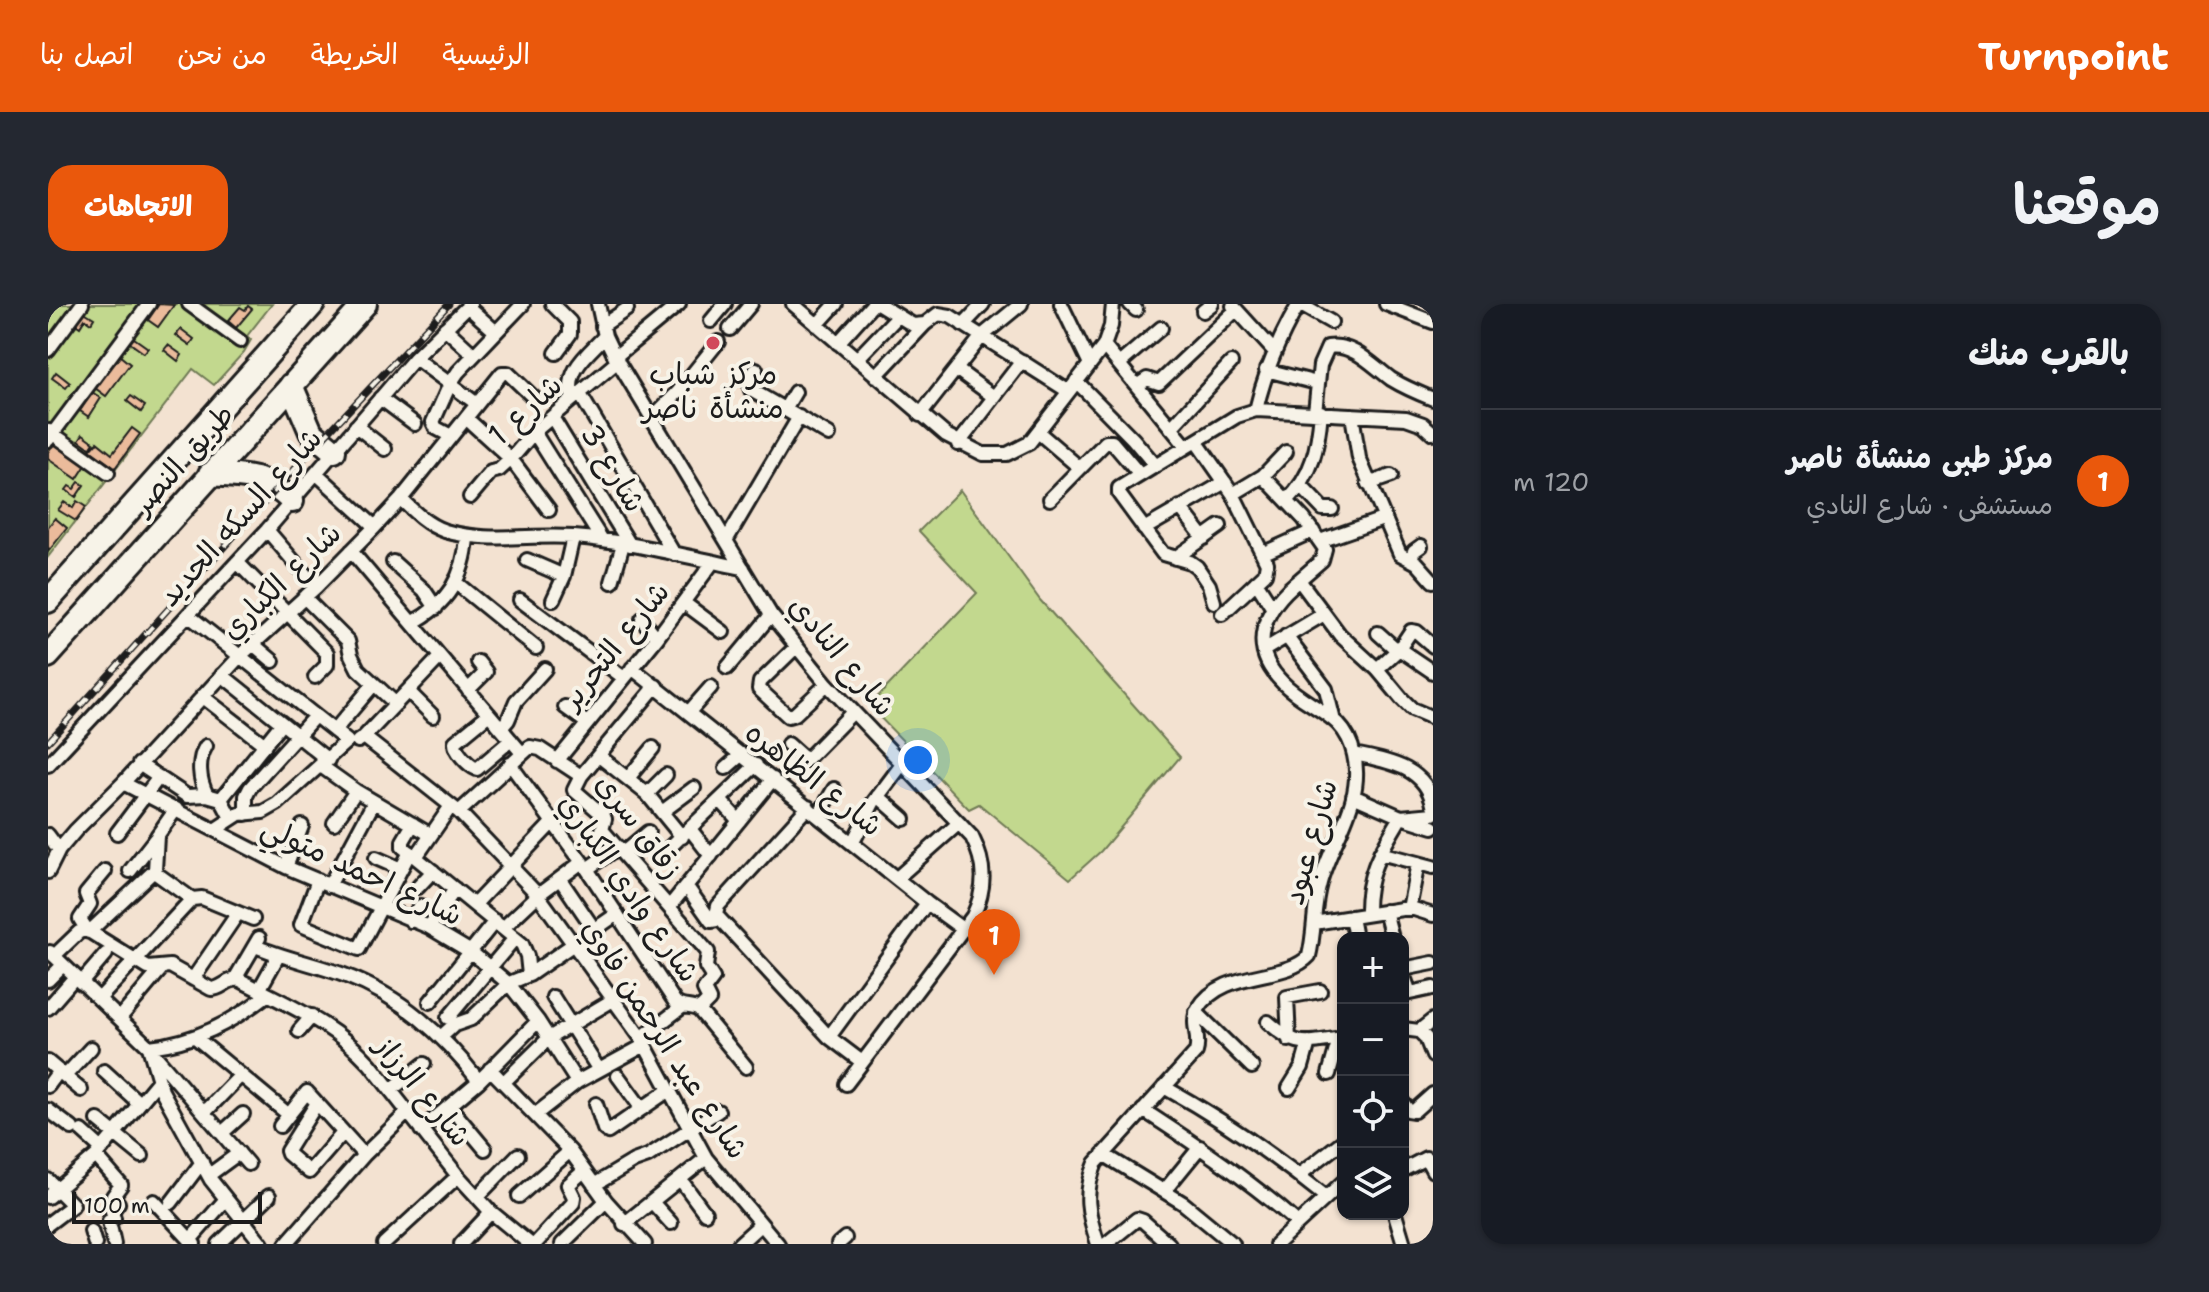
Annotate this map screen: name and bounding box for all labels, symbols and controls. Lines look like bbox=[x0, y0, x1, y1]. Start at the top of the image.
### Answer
text: Turnpoint bbox=[1978, 31, 2169, 82]
text: اتصل بنا bbox=[40, 35, 133, 73]
text: من نحن bbox=[177, 35, 267, 73]
text: الخريطة bbox=[311, 35, 398, 73]
text: الرئيسية bbox=[442, 35, 530, 73]
button: الاتجاهات bbox=[48, 165, 228, 251]
text: موقعنا bbox=[2013, 167, 2161, 242]
text: بالقرب منك bbox=[1968, 330, 2129, 376]
marker: مركز شباب منشأة ناصر bbox=[704, 334, 722, 352]
place label: مركز شباب منشأة ناصر bbox=[639, 353, 784, 428]
street label: شارع 1 bbox=[479, 365, 571, 455]
street label: طريق النصر bbox=[120, 395, 243, 525]
street label: شارع 3 bbox=[570, 416, 656, 520]
street label: شارع السكه الحديد bbox=[148, 418, 332, 616]
text: مركز طبى منشأة ناصر bbox=[1787, 437, 2053, 478]
text: 120 m bbox=[1513, 464, 1589, 499]
text: 1 bbox=[2097, 464, 2109, 499]
text: مستشفى · شارع النادي bbox=[1806, 487, 2053, 522]
street label: شارع الكباري bbox=[211, 513, 351, 649]
street label: شارع التحرير bbox=[549, 572, 679, 720]
street label: شارع النادي bbox=[779, 587, 905, 725]
street label: شارع الظاهره bbox=[736, 712, 892, 846]
your location bbox=[898, 740, 938, 780]
street label: زقاق سرى bbox=[586, 764, 693, 887]
street label: شارع عبود bbox=[1272, 774, 1348, 910]
street label: شارع وادي الكباري bbox=[548, 785, 710, 991]
street label: شارع احمد متولي bbox=[253, 806, 469, 940]
pin: 1 bbox=[968, 909, 1020, 975]
street label: شارع عبد الرحمن فاوي bbox=[571, 911, 759, 1167]
map controls bbox=[1337, 932, 1409, 1220]
button: + bbox=[1337, 932, 1409, 1004]
button: − bbox=[1337, 1004, 1409, 1076]
street label: شارع الرزاز bbox=[363, 1024, 481, 1156]
button: locate bbox=[1337, 1076, 1409, 1148]
button: layers bbox=[1337, 1148, 1409, 1220]
scale bar bbox=[72, 1188, 262, 1224]
text: 100 m bbox=[84, 1191, 150, 1220]

